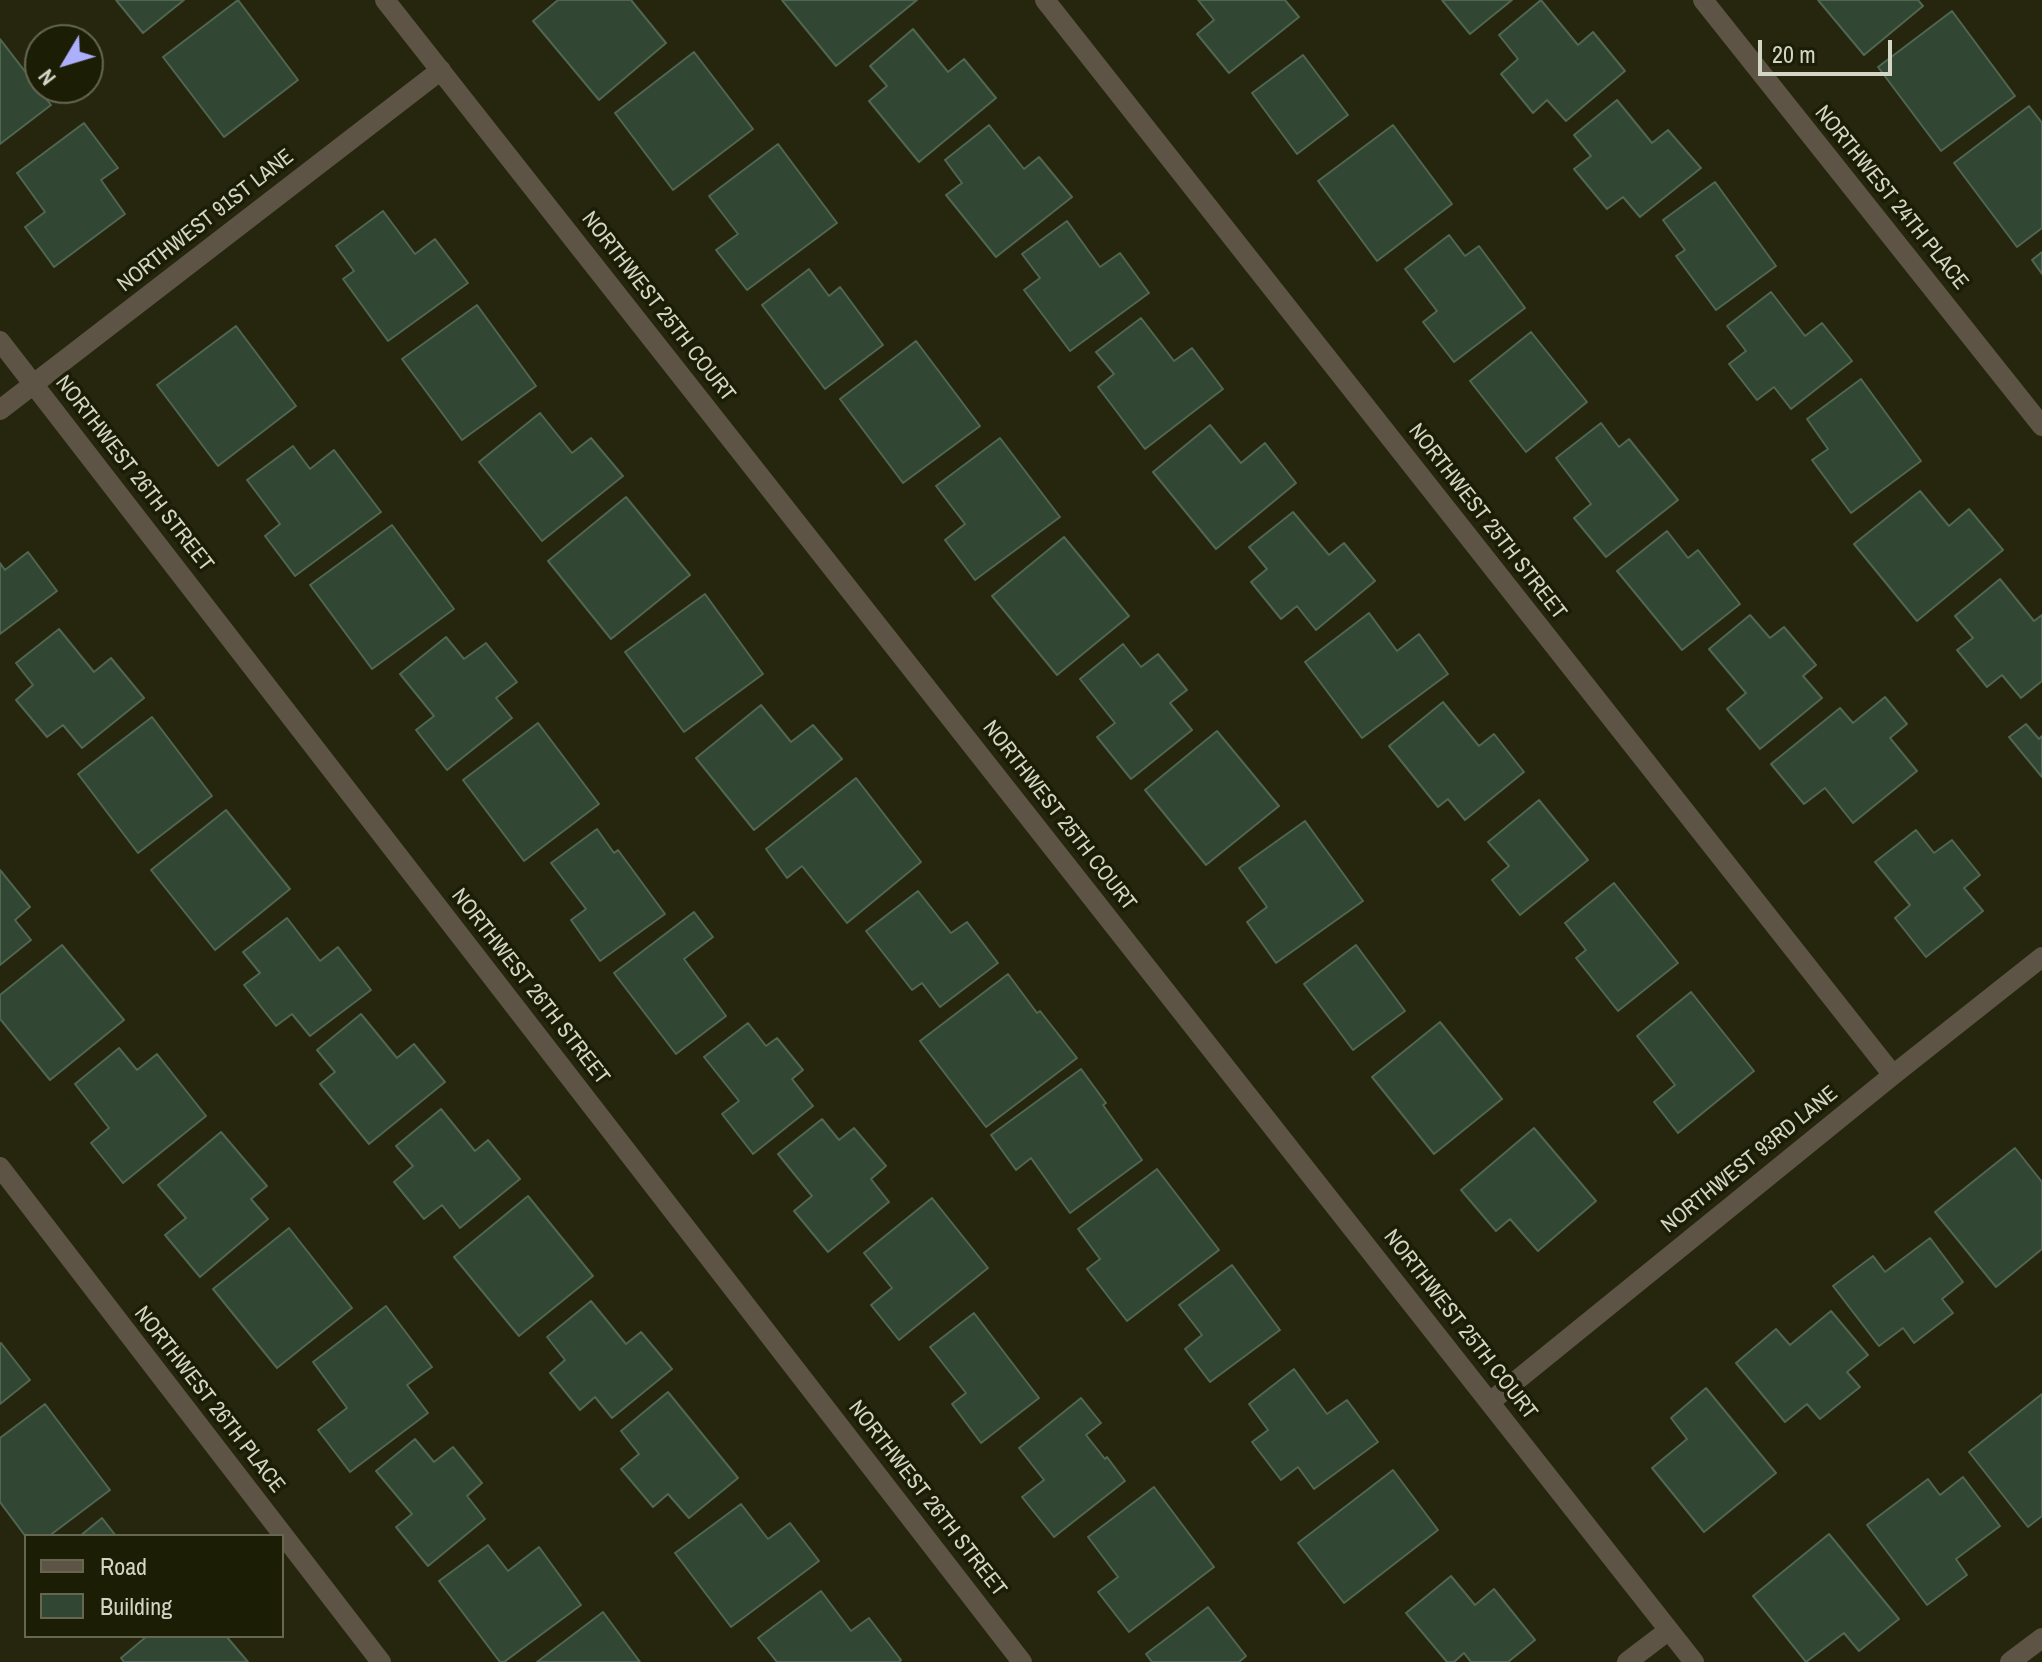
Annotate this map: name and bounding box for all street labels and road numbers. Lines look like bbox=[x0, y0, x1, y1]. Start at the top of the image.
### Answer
street label: NORTHWEST 24TH PLACE bbox=[1809, 101, 1973, 295]
street label: NORTHWEST 91ST LANE bbox=[113, 144, 299, 298]
street label: NORTHWEST 25TH COURT bbox=[576, 207, 740, 407]
street label: NORTHWEST 26TH STREET bbox=[49, 371, 219, 577]
street label: NORTHWEST 25TH STREET bbox=[1402, 419, 1572, 625]
street label: NORTHWEST 25TH COURT bbox=[977, 716, 1141, 916]
street label: NORTHWEST 26TH STREET bbox=[445, 884, 615, 1090]
street label: NORTHWEST 93RD LANE bbox=[1657, 1081, 1843, 1239]
street label: NORTHWEST 25TH COURT bbox=[1378, 1225, 1542, 1425]
street label: NORTHWEST 26TH PLACE bbox=[128, 1302, 290, 1498]
street label: NORTHWEST 26TH STREET bbox=[842, 1396, 1012, 1602]

